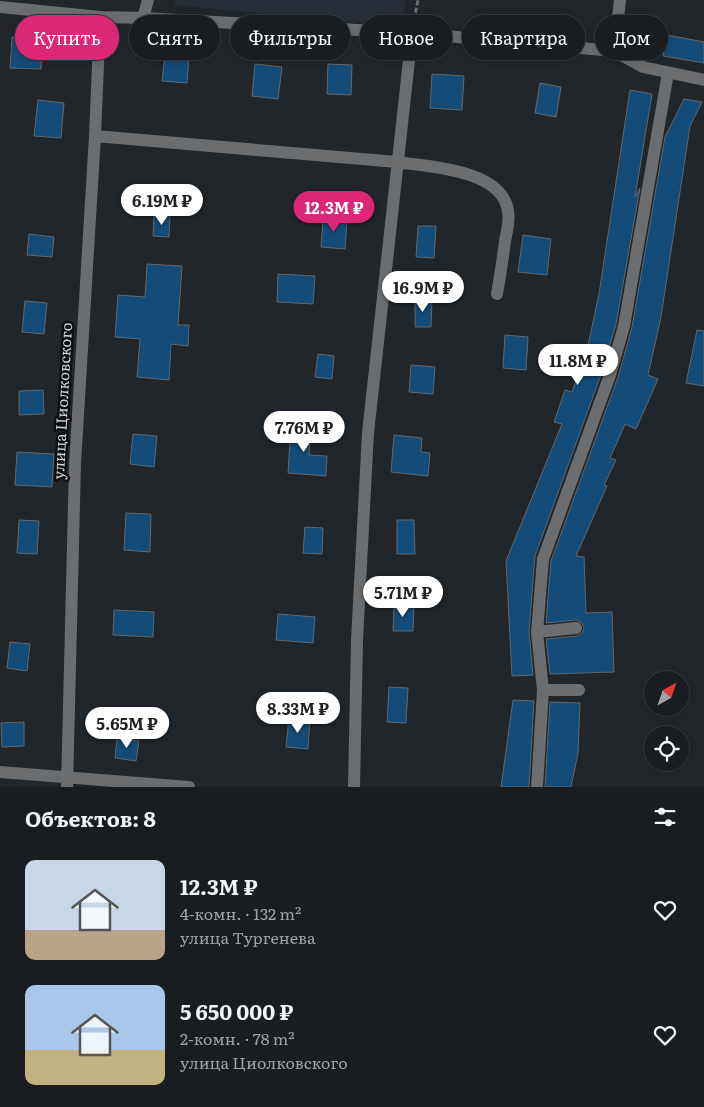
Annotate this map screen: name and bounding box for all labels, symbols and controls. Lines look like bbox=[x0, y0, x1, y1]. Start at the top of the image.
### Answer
chip: Купить bbox=[15, 15, 119, 60]
chip: Снять bbox=[129, 15, 220, 60]
chip: Фильтры bbox=[230, 15, 350, 60]
chip: Новое bbox=[360, 15, 452, 60]
chip: Квартира bbox=[462, 15, 585, 60]
chip: Дом bbox=[595, 15, 668, 60]
pin: 6.19M ₽ bbox=[116, 184, 208, 226]
text: 6.19M ₽ bbox=[132, 188, 192, 212]
pin: 12.3M ₽ bbox=[288, 190, 380, 233]
text: 12.3M ₽ bbox=[304, 195, 364, 219]
pin: 16.9M ₽ bbox=[377, 270, 469, 313]
text: 16.9M ₽ bbox=[393, 275, 453, 299]
street label: улица Циолковского bbox=[46, 322, 77, 480]
pin: 11.8M ₽ bbox=[532, 344, 624, 386]
text: 11.8M ₽ bbox=[549, 348, 607, 372]
pin: 7.76M ₽ bbox=[258, 410, 350, 453]
text: 7.76M ₽ bbox=[275, 415, 333, 439]
pin: 5.71M ₽ bbox=[357, 576, 449, 618]
text: 5.71M ₽ bbox=[374, 580, 432, 604]
north arrow bbox=[644, 671, 689, 716]
map controls bbox=[644, 671, 689, 771]
pin: 8.33M ₽ bbox=[252, 692, 344, 734]
text: 8.33M ₽ bbox=[267, 696, 329, 720]
pin: 5.65M ₽ bbox=[81, 706, 173, 749]
text: 5.65M ₽ bbox=[96, 711, 158, 735]
button: locate bbox=[644, 726, 689, 771]
text: Объектов: 8 bbox=[25, 802, 156, 833]
icon: filters bbox=[651, 803, 679, 831]
text: 12.3M ₽ bbox=[180, 870, 258, 901]
icon: home bbox=[65, 880, 125, 940]
icon: heart bbox=[651, 896, 679, 924]
text: 4-комн. · 132 m² bbox=[180, 901, 301, 925]
text: улица Тургенева bbox=[180, 925, 316, 949]
text: 5 650 000 ₽ bbox=[180, 995, 293, 1026]
icon: home bbox=[65, 1005, 125, 1065]
icon: heart bbox=[651, 1021, 679, 1049]
text: 2-комн. · 78 m² bbox=[180, 1026, 295, 1050]
text: улица Циолковского bbox=[180, 1050, 348, 1074]

